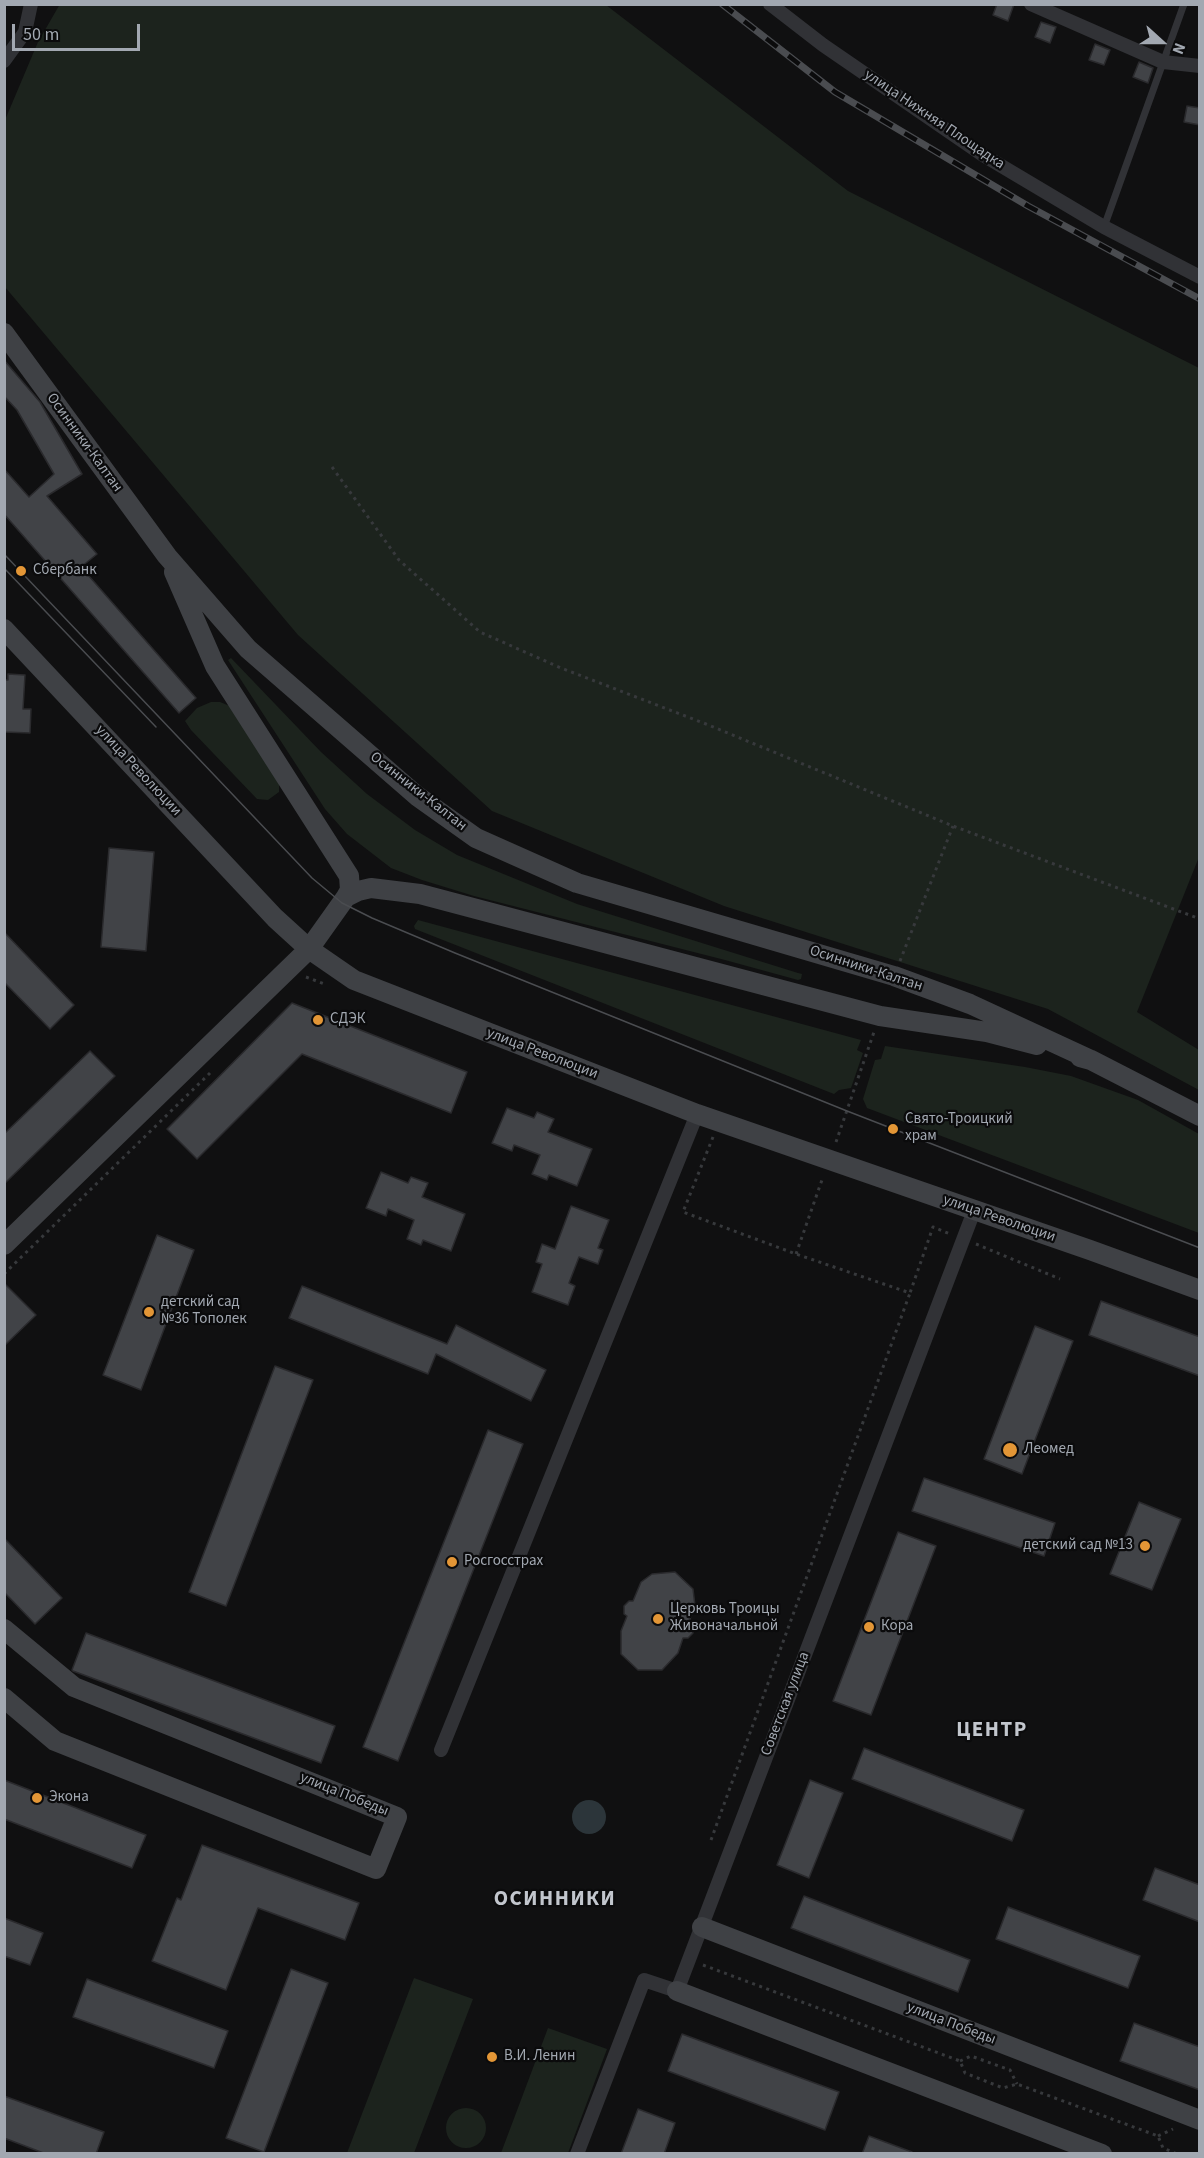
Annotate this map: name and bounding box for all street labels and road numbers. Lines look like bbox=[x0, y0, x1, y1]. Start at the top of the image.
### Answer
street label: улица Нижняя Площадка bbox=[860, 66, 1008, 174]
street label: Осинники-Калтан bbox=[42, 390, 126, 496]
street label: улица Революции bbox=[91, 722, 185, 820]
street label: Осинники-Калтан bbox=[366, 749, 470, 835]
street label: Осинники-Калтан bbox=[807, 942, 925, 996]
street label: улица Революции bbox=[484, 1024, 600, 1084]
street label: улица Революции bbox=[940, 1191, 1058, 1247]
street label: Советская улица bbox=[758, 1649, 814, 1759]
street label: улица Победы bbox=[297, 1769, 391, 1821]
street label: улица Победы bbox=[904, 1999, 998, 2049]

